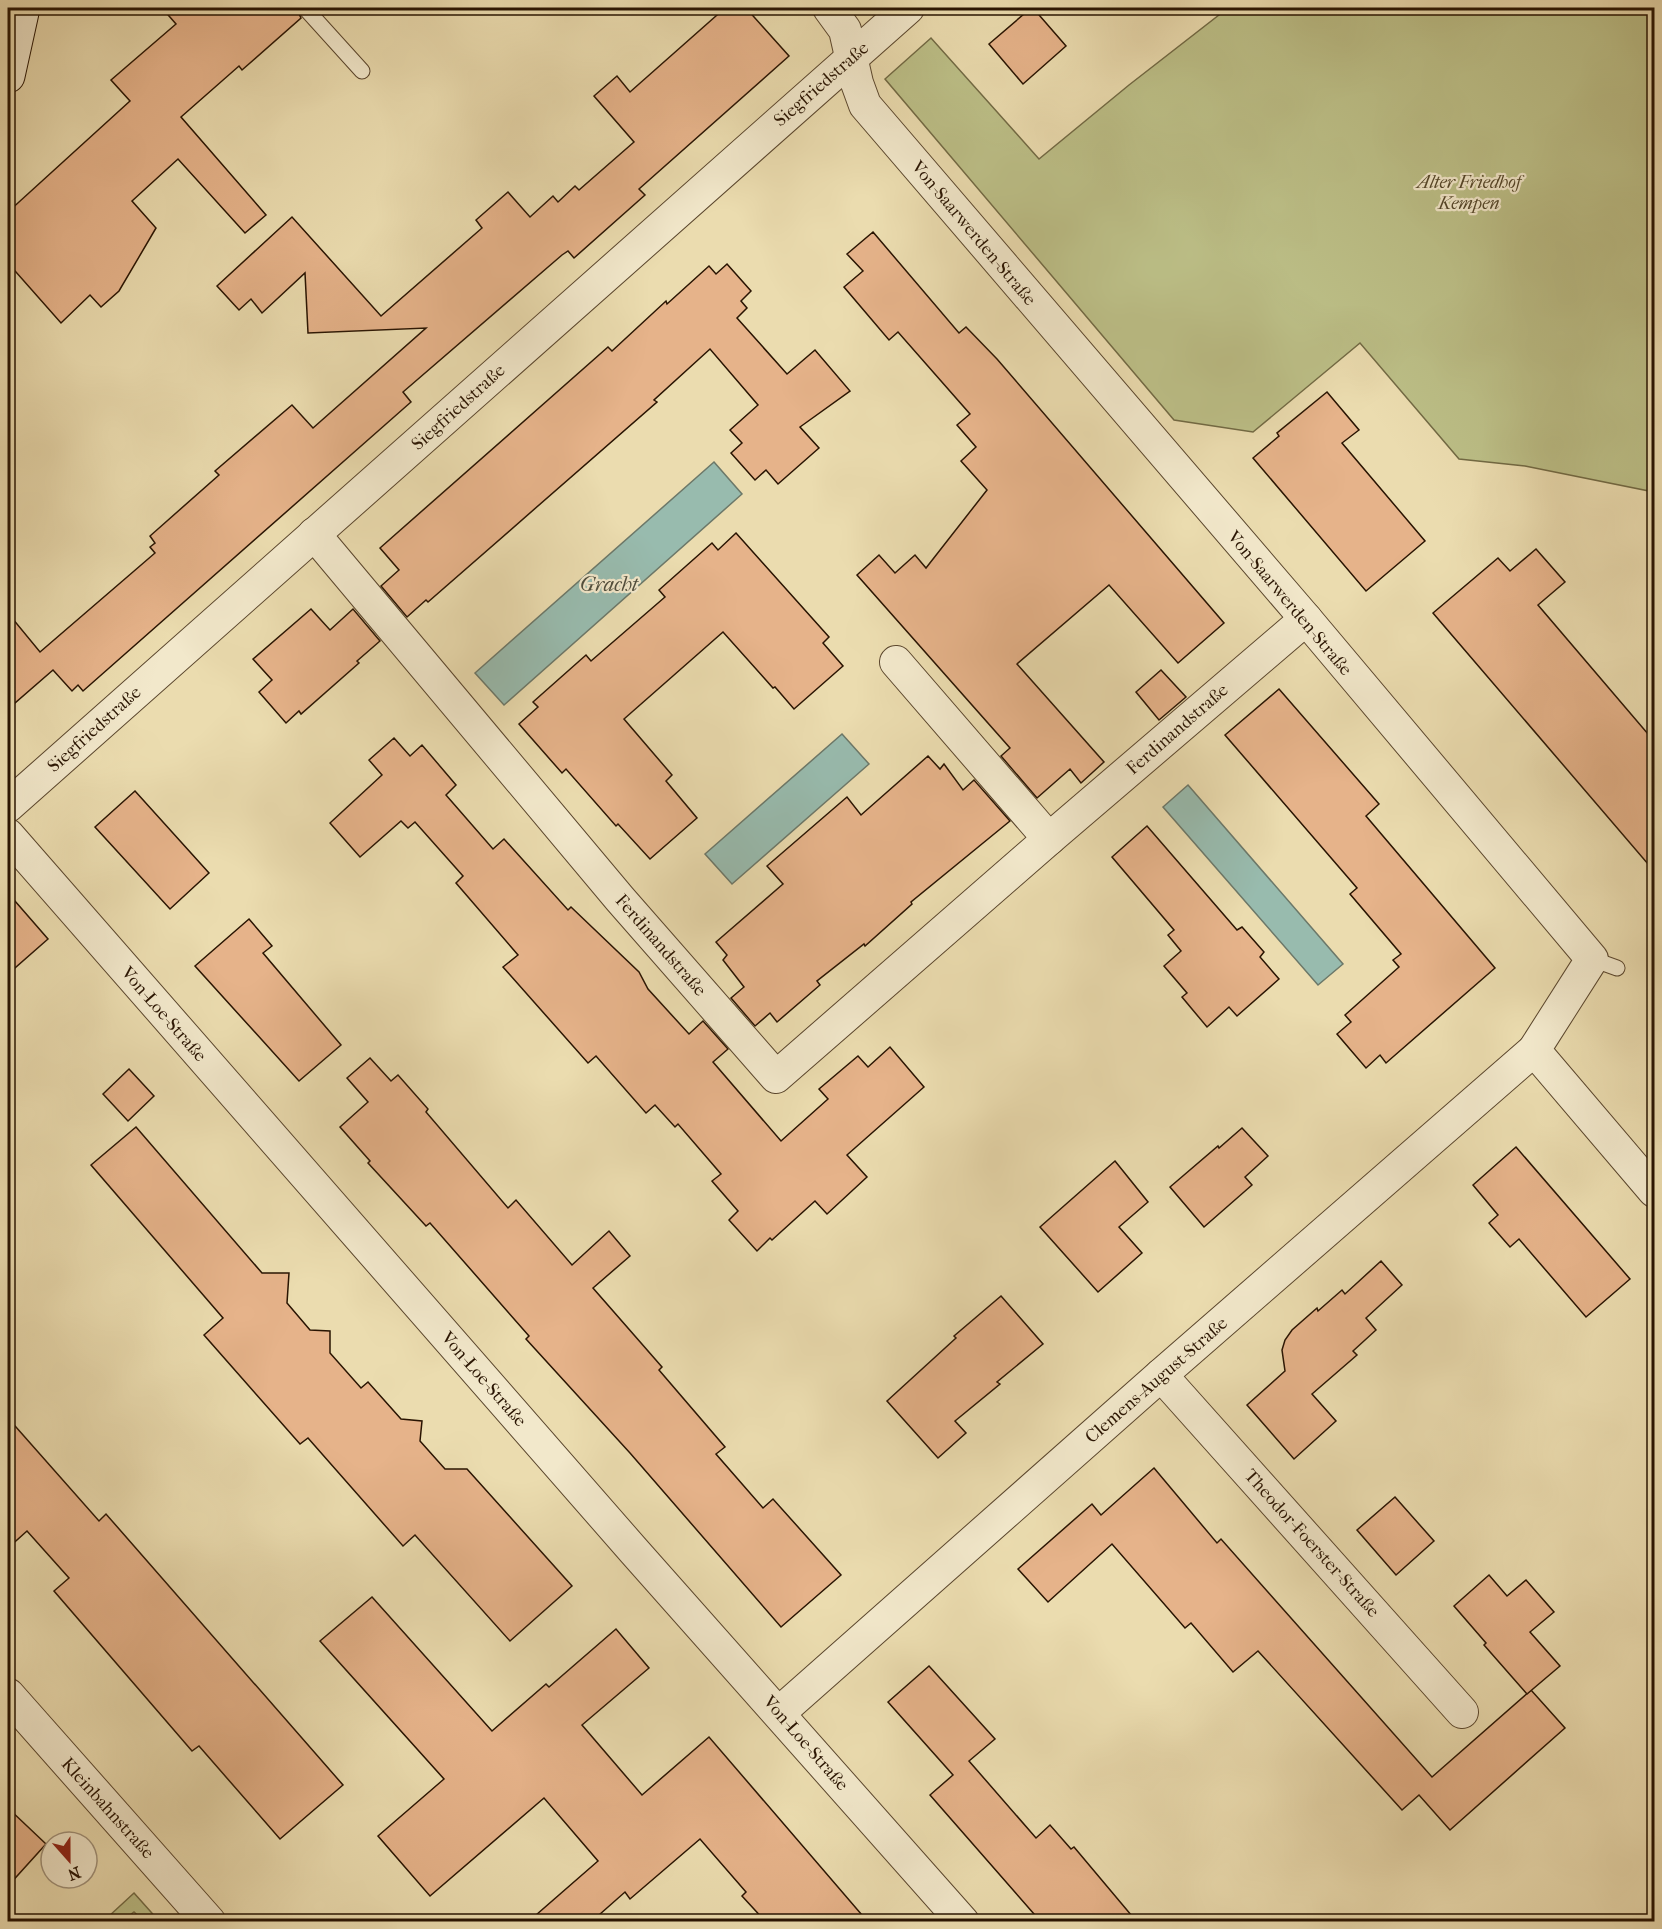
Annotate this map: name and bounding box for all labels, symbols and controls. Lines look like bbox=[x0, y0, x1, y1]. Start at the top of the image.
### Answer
street label: Siegfriedstraße bbox=[770, 38, 873, 131]
street label: Von-Saarwerden-Straße bbox=[906, 156, 1040, 310]
park label: Alter Friedhof Kempen bbox=[1415, 172, 1525, 214]
street label: Siegfriedstraße bbox=[407, 360, 509, 455]
street label: Von-Saarwerden-Straße bbox=[1222, 526, 1356, 680]
water label: Gracht bbox=[580, 573, 640, 596]
street label: Ferdinandstraße bbox=[1122, 679, 1233, 779]
street label: Siegfriedstraße bbox=[43, 682, 145, 777]
street label: Ferdinandstraße bbox=[611, 890, 711, 1001]
street label: Von-Loe-Straße bbox=[116, 962, 211, 1066]
street label: Clemens-August-Straße bbox=[1081, 1313, 1232, 1448]
street label: Von-Loe-Straße bbox=[436, 1327, 531, 1431]
street label: Theodor-Foerster-Straße bbox=[1240, 1465, 1384, 1622]
street label: Von-Loe-Straße bbox=[758, 1691, 853, 1795]
street label: Kleinbahnstraße bbox=[57, 1754, 159, 1863]
north arrow bbox=[39, 1830, 99, 1890]
text: N bbox=[64, 1862, 83, 1885]

